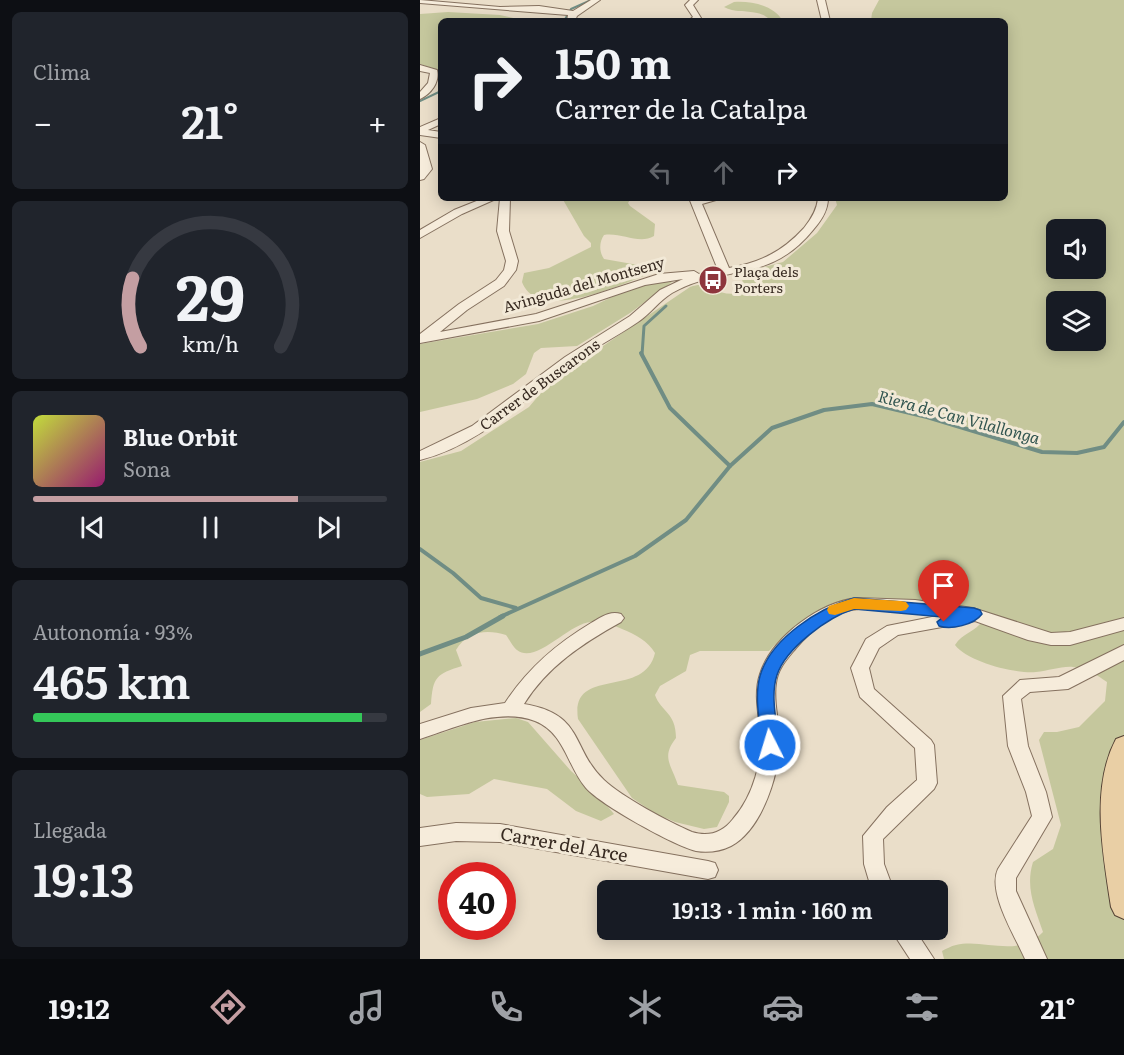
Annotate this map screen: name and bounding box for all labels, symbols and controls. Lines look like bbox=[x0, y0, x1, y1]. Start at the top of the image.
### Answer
text: 150 m bbox=[555, 30, 671, 92]
icon: right bbox=[456, 42, 534, 120]
text: Clima bbox=[33, 56, 90, 86]
text: 21° bbox=[181, 86, 239, 153]
text: Carrer de la Catalpa bbox=[555, 87, 807, 127]
text: − bbox=[33, 96, 52, 145]
text: + bbox=[368, 96, 387, 145]
icon: left bbox=[644, 156, 677, 189]
icon: ahead bbox=[707, 156, 740, 189]
icon: right bbox=[770, 156, 803, 189]
map controls bbox=[1046, 219, 1106, 351]
button: sound bbox=[1046, 219, 1106, 279]
text: 29 bbox=[175, 248, 245, 340]
street label: Avinguda del Montseny bbox=[500, 249, 667, 318]
place label: Plaça dels Porters bbox=[734, 261, 798, 297]
bus stop icon: Plaça dels Porters bbox=[697, 264, 729, 296]
button: layers bbox=[1046, 291, 1106, 351]
text: km/h bbox=[181, 328, 239, 360]
street label: Carrer de Buscarons bbox=[474, 332, 604, 435]
water label: Riera de Can Vilallonga bbox=[876, 383, 1044, 449]
text: Blue Orbit bbox=[123, 420, 238, 453]
text: Sona bbox=[123, 453, 171, 483]
icon: previous bbox=[76, 511, 109, 544]
icon: pause bbox=[194, 511, 227, 544]
icon: next bbox=[312, 511, 345, 544]
pin bbox=[918, 560, 969, 622]
icon: arrive bbox=[927, 569, 960, 602]
text: Autonomía · 93% bbox=[33, 616, 193, 646]
text: 465 km bbox=[33, 646, 191, 713]
position arrow bbox=[738, 713, 802, 777]
text: Llegada bbox=[33, 814, 107, 844]
street label: Carrer del Arce bbox=[498, 819, 630, 868]
text: 19:13 bbox=[33, 844, 135, 911]
speed limit sign: 40 bbox=[438, 862, 516, 940]
text: 19:13 · 1 min · 160 m bbox=[672, 893, 873, 926]
icon: directions bbox=[207, 986, 249, 1028]
icon: music bbox=[346, 986, 388, 1028]
icon: phone bbox=[485, 986, 527, 1028]
icon: climate bbox=[624, 986, 666, 1028]
icon: car bbox=[762, 986, 804, 1028]
icon: filters bbox=[901, 986, 943, 1028]
text: 19:12 bbox=[48, 987, 110, 1027]
text: 21° bbox=[1040, 987, 1076, 1027]

